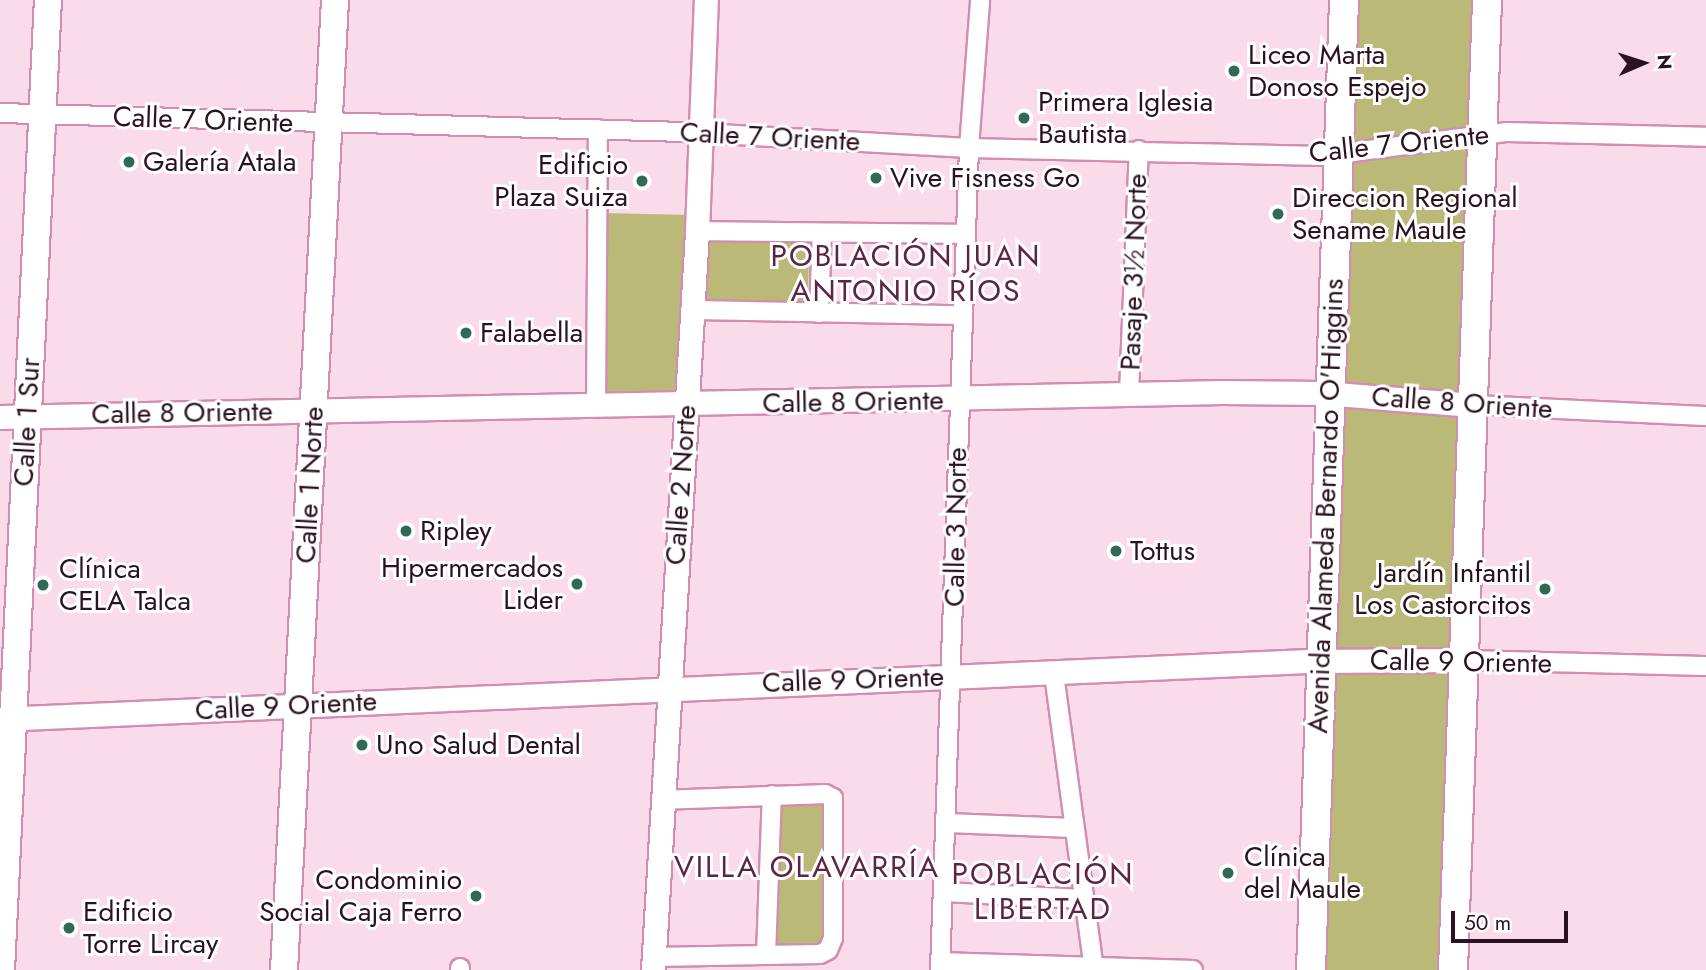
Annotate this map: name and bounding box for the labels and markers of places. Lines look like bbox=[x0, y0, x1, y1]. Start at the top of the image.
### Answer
place label: Liceo Marta Donoso Espejo bbox=[1248, 38, 1427, 104]
marker: Liceo Marta Donoso Espejo bbox=[1226, 63, 1242, 79]
place label: Primera Iglesia Bautista bbox=[1038, 85, 1213, 151]
marker: Primera Iglesia Bautista bbox=[1016, 110, 1032, 126]
place label: Galería Atala bbox=[143, 145, 296, 179]
place label: Edificio Plaza Suiza bbox=[494, 148, 628, 214]
marker: Galería Atala bbox=[121, 154, 137, 170]
place label: Vive Fisness Go bbox=[890, 161, 1080, 195]
marker: Vive Fisness Go bbox=[868, 170, 884, 186]
marker: Edificio Plaza Suiza bbox=[634, 173, 650, 189]
place label: Direccion Regional Sename Maule bbox=[1292, 181, 1518, 247]
marker: Direccion Regional Sename Maule bbox=[1270, 206, 1286, 222]
place label: Falabella bbox=[480, 316, 583, 350]
marker: Falabella bbox=[458, 325, 474, 341]
place label: Ripley bbox=[420, 514, 492, 548]
marker: Ripley bbox=[398, 523, 414, 539]
place label: Tottus bbox=[1130, 534, 1195, 568]
marker: Tottus bbox=[1108, 543, 1124, 559]
place label: Hipermercados Lider bbox=[381, 551, 563, 617]
place label: Clínica CELA Talca bbox=[59, 552, 191, 618]
place label: Jardín Infantil Los Castorcitos bbox=[1354, 556, 1531, 622]
marker: Clínica CELA Talca bbox=[33, 575, 53, 595]
marker: Hipermercados Lider bbox=[569, 576, 585, 592]
marker: Jardín Infantil Los Castorcitos bbox=[1537, 581, 1553, 597]
place label: Uno Salud Dental bbox=[376, 728, 581, 762]
marker: Uno Salud Dental bbox=[354, 737, 370, 753]
place label: Clínica del Maule bbox=[1244, 840, 1361, 906]
place label: Condominio Social Caja Ferro bbox=[259, 863, 462, 929]
marker: Clínica del Maule bbox=[1218, 863, 1238, 883]
marker: Condominio Social Caja Ferro bbox=[468, 888, 484, 904]
place label: Edificio Torre Lircay bbox=[83, 895, 218, 961]
marker: Edificio Torre Lircay bbox=[61, 920, 77, 936]

